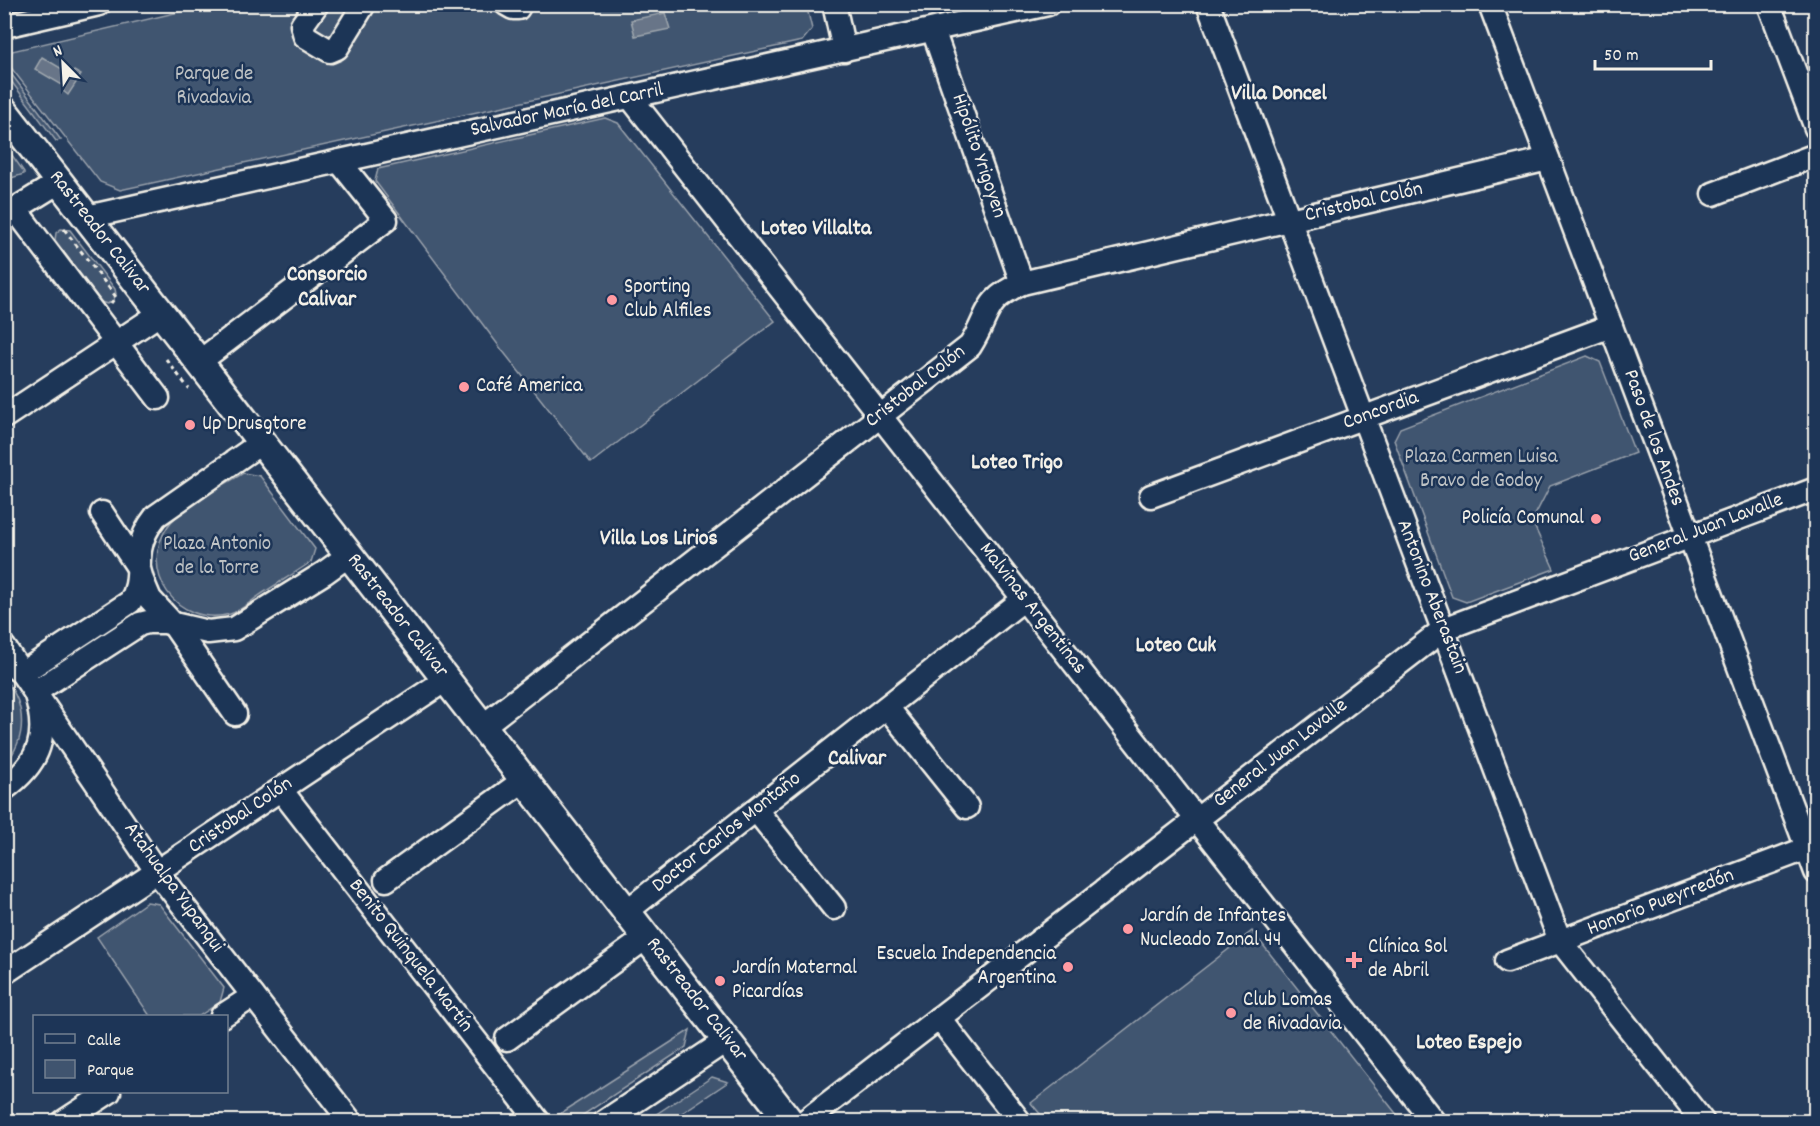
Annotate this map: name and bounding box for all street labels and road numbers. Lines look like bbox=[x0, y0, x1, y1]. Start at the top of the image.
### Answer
street label: Salvador María del Carril bbox=[468, 76, 666, 146]
street label: Hipólito Yrigoyen bbox=[943, 90, 1013, 222]
street label: Rastreador Calivar bbox=[41, 164, 157, 302]
street label: Cristobal Colón bbox=[1302, 175, 1426, 231]
street label: Cristobal Colón bbox=[859, 338, 973, 436]
street label: Paso de los Andes bbox=[1614, 366, 1692, 510]
street label: Concordia bbox=[1339, 383, 1424, 439]
street label: General Juan Lavalle bbox=[1624, 486, 1788, 572]
street label: Antonino Aberastain bbox=[1388, 515, 1474, 679]
street label: Malvinas Argentinas bbox=[971, 537, 1093, 681]
street label: Rastreador Calivar bbox=[339, 547, 455, 685]
street label: General Juan Lavalle bbox=[1207, 692, 1355, 816]
street label: Doctor Carlos Montaño bbox=[646, 765, 808, 901]
street label: Cristobal Colón bbox=[183, 770, 299, 862]
street label: Atahualpa Yupanqui bbox=[115, 816, 231, 960]
street label: Honorio Pueyrredón bbox=[1583, 861, 1739, 945]
street label: Benito Quinquela Martín bbox=[340, 873, 480, 1039]
street label: Rastreador Calivar bbox=[638, 931, 754, 1069]

